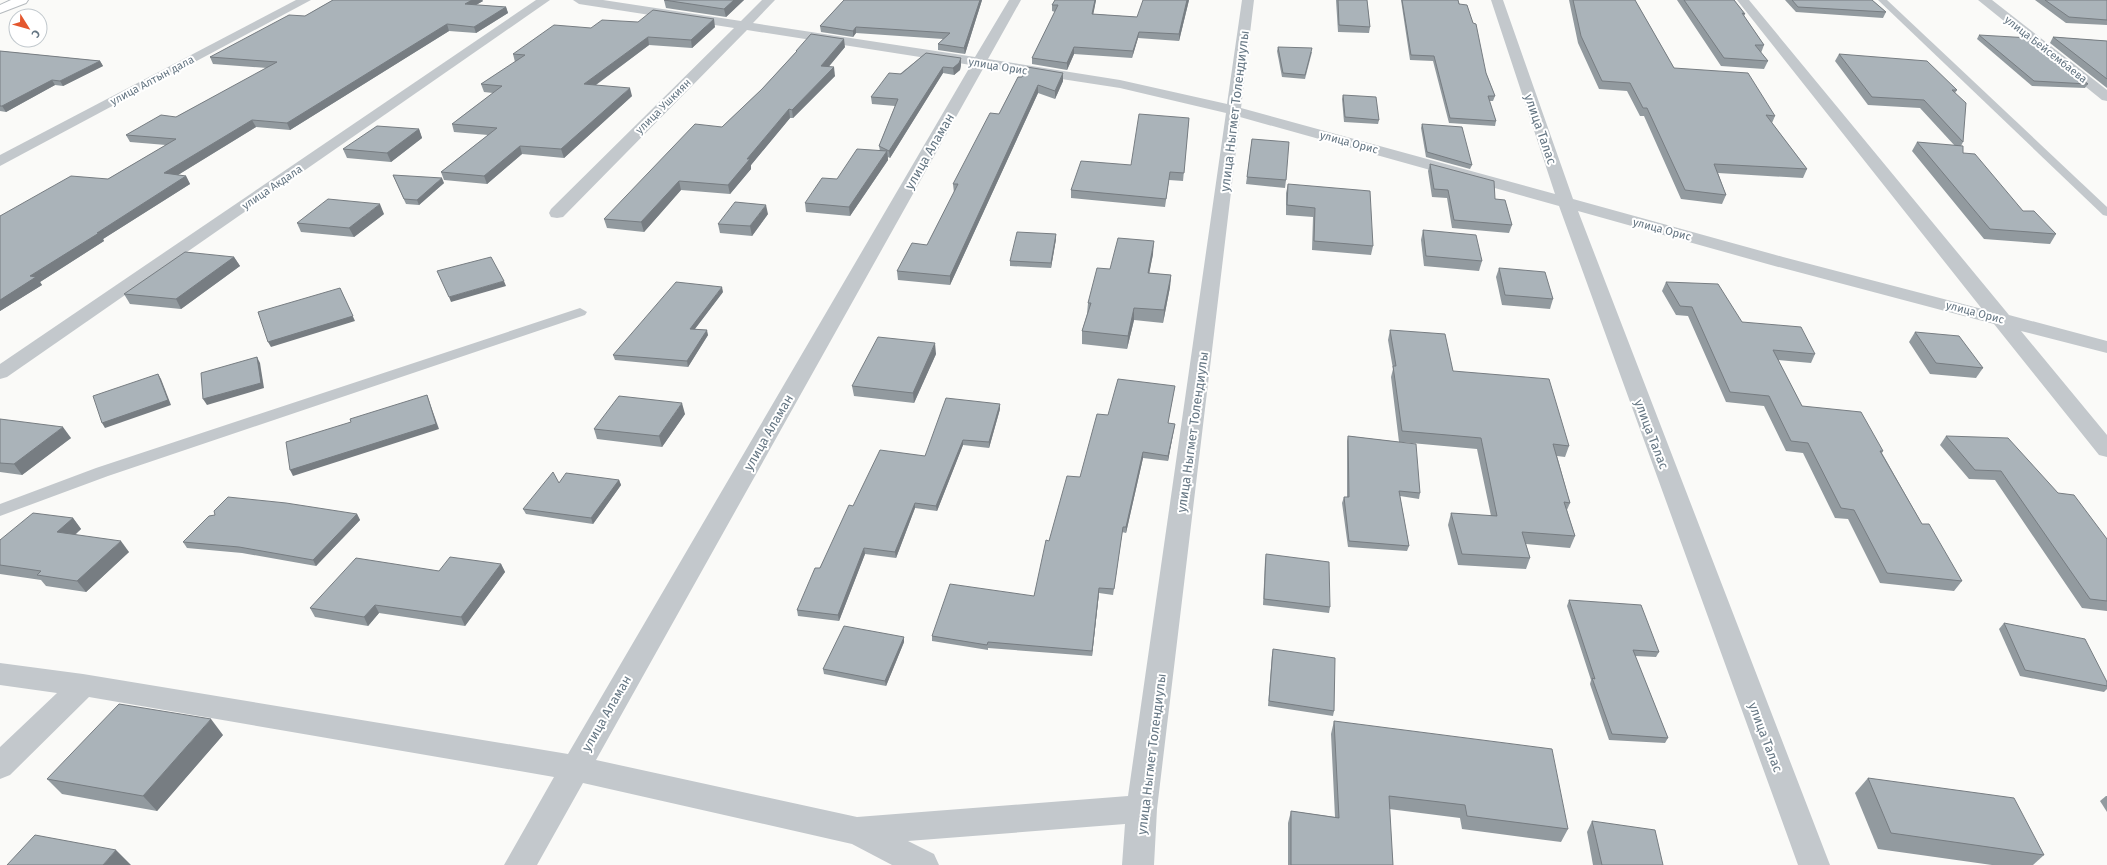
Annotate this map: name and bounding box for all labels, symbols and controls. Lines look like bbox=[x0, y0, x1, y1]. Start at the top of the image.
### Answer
north arrow bbox=[8, 8, 48, 48]
street label: улица Бейсембаева bbox=[2002, 13, 2090, 86]
text: С bbox=[28, 27, 43, 41]
street label: улица Ныгмет Толендиулы bbox=[1217, 30, 1252, 192]
street label: улица Алтын дала bbox=[108, 53, 196, 108]
street label: улица Орис bbox=[967, 55, 1028, 78]
street label: улица Ушкиян bbox=[633, 76, 694, 137]
street label: улица Талас bbox=[1521, 92, 1560, 166]
street label: улица Аламан bbox=[902, 111, 957, 192]
street label: улица Орис bbox=[1318, 128, 1379, 156]
street label: улица Акдала bbox=[240, 162, 305, 212]
street label: улица Орис bbox=[1631, 215, 1692, 243]
street label: улица Орис bbox=[1944, 298, 2005, 326]
street label: улица Ныгмет Толендиулы bbox=[1174, 351, 1211, 513]
street label: улица Аламан bbox=[741, 392, 796, 473]
street label: улица Талас bbox=[1631, 397, 1672, 471]
street label: улица Аламан bbox=[579, 673, 634, 754]
street label: улица Ныгмет Толендиулы bbox=[1134, 673, 1169, 835]
street label: улица Талас bbox=[1745, 700, 1786, 774]

